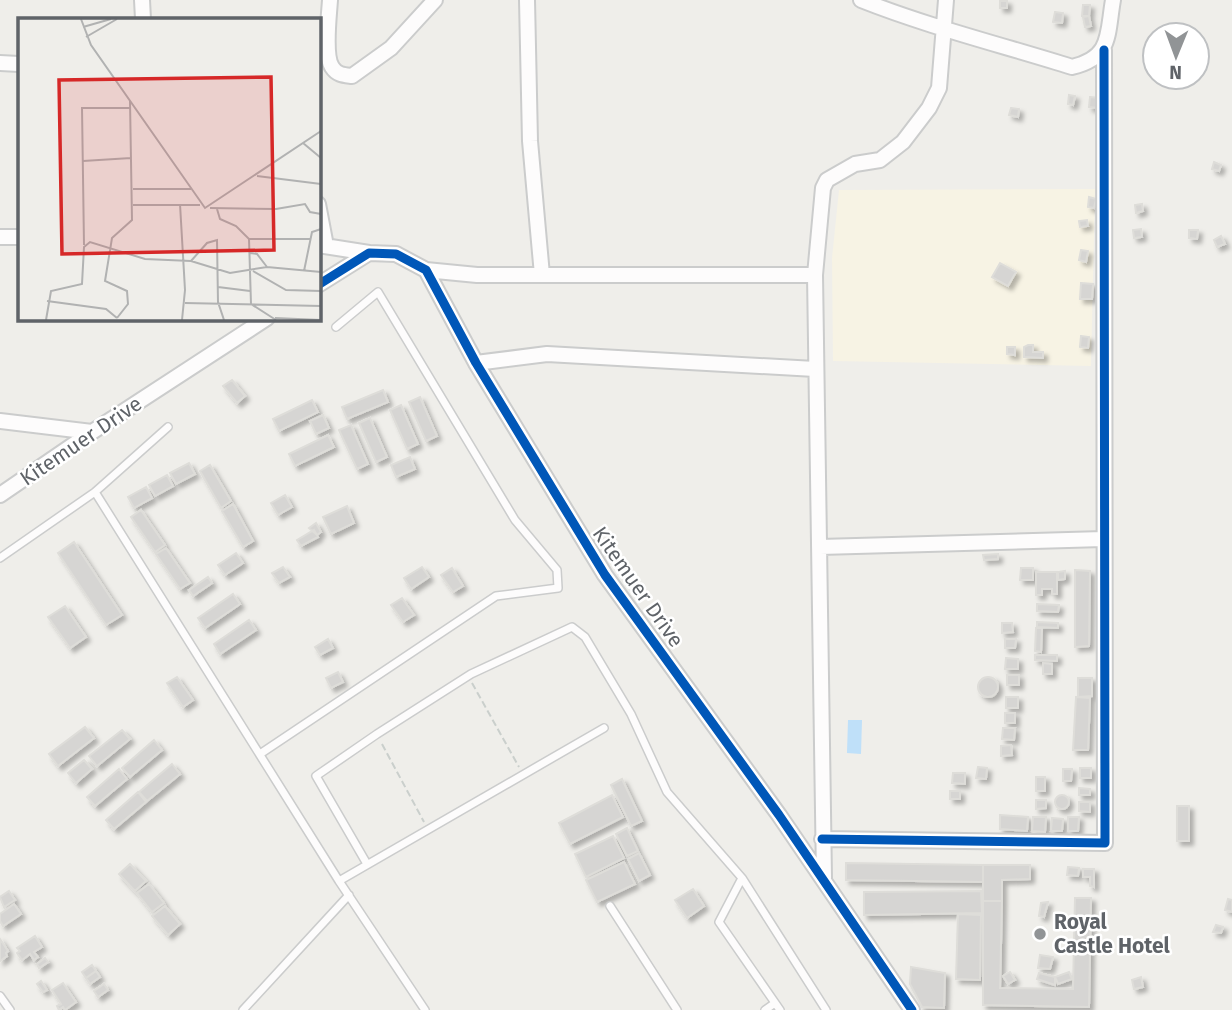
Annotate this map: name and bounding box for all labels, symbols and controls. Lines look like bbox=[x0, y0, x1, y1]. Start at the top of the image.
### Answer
inset map bbox=[18, 18, 320, 320]
north arrow bbox=[1141, 21, 1211, 91]
text: N bbox=[1169, 61, 1182, 84]
street label: Kitemuer Drive bbox=[15, 391, 147, 491]
street label: Kitemuer Drive bbox=[587, 522, 689, 652]
place label: Royal Castle Hotel bbox=[1054, 909, 1170, 959]
marker: Royal Castle Hotel bbox=[1032, 926, 1048, 942]

